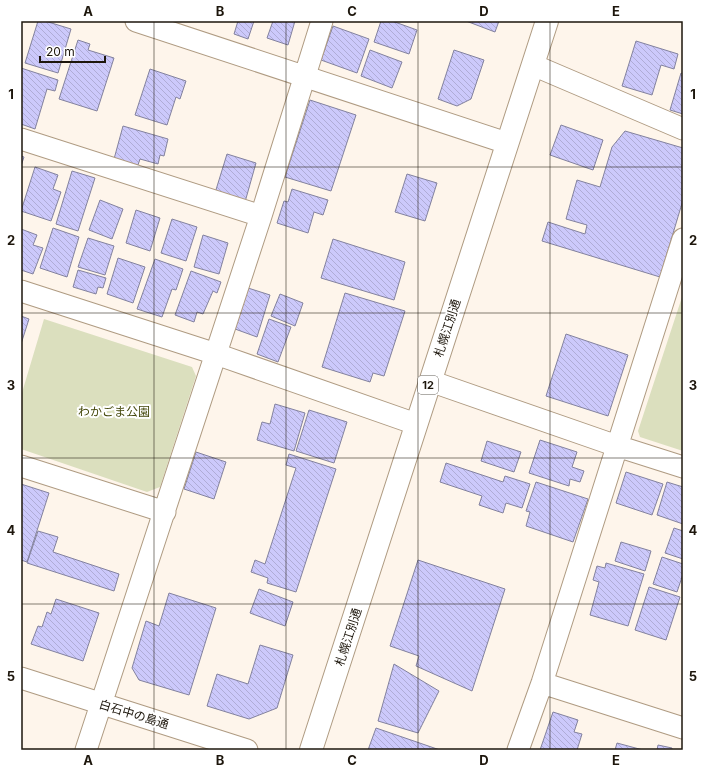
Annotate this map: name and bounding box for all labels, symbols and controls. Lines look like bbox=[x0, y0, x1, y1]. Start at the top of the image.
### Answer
text: A bbox=[83, 3, 93, 19]
text: B bbox=[216, 3, 225, 19]
text: C bbox=[347, 3, 357, 19]
text: D bbox=[479, 3, 489, 19]
text: E bbox=[612, 3, 620, 19]
scale bar bbox=[40, 38, 105, 64]
text: 20 m bbox=[46, 44, 75, 59]
text: 1 bbox=[8, 86, 14, 102]
text: 1 bbox=[690, 86, 696, 102]
text: 2 bbox=[7, 232, 15, 248]
text: 2 bbox=[689, 232, 697, 248]
street label: 札幌江別通 bbox=[431, 297, 463, 359]
road number: 12 bbox=[418, 376, 438, 394]
text: 3 bbox=[7, 377, 15, 393]
text: 3 bbox=[689, 377, 697, 393]
park label: わかごま公園 bbox=[78, 404, 150, 419]
text: 4 bbox=[7, 522, 16, 538]
text: 4 bbox=[689, 522, 698, 538]
street label: 札幌江別通 bbox=[332, 606, 364, 668]
text: 5 bbox=[7, 668, 15, 684]
text: 5 bbox=[689, 668, 697, 684]
street label: 白石中の島通 bbox=[97, 696, 171, 732]
text: A bbox=[83, 752, 93, 768]
text: B bbox=[216, 752, 225, 768]
text: C bbox=[347, 752, 357, 768]
text: D bbox=[479, 752, 489, 768]
text: E bbox=[612, 752, 620, 768]

